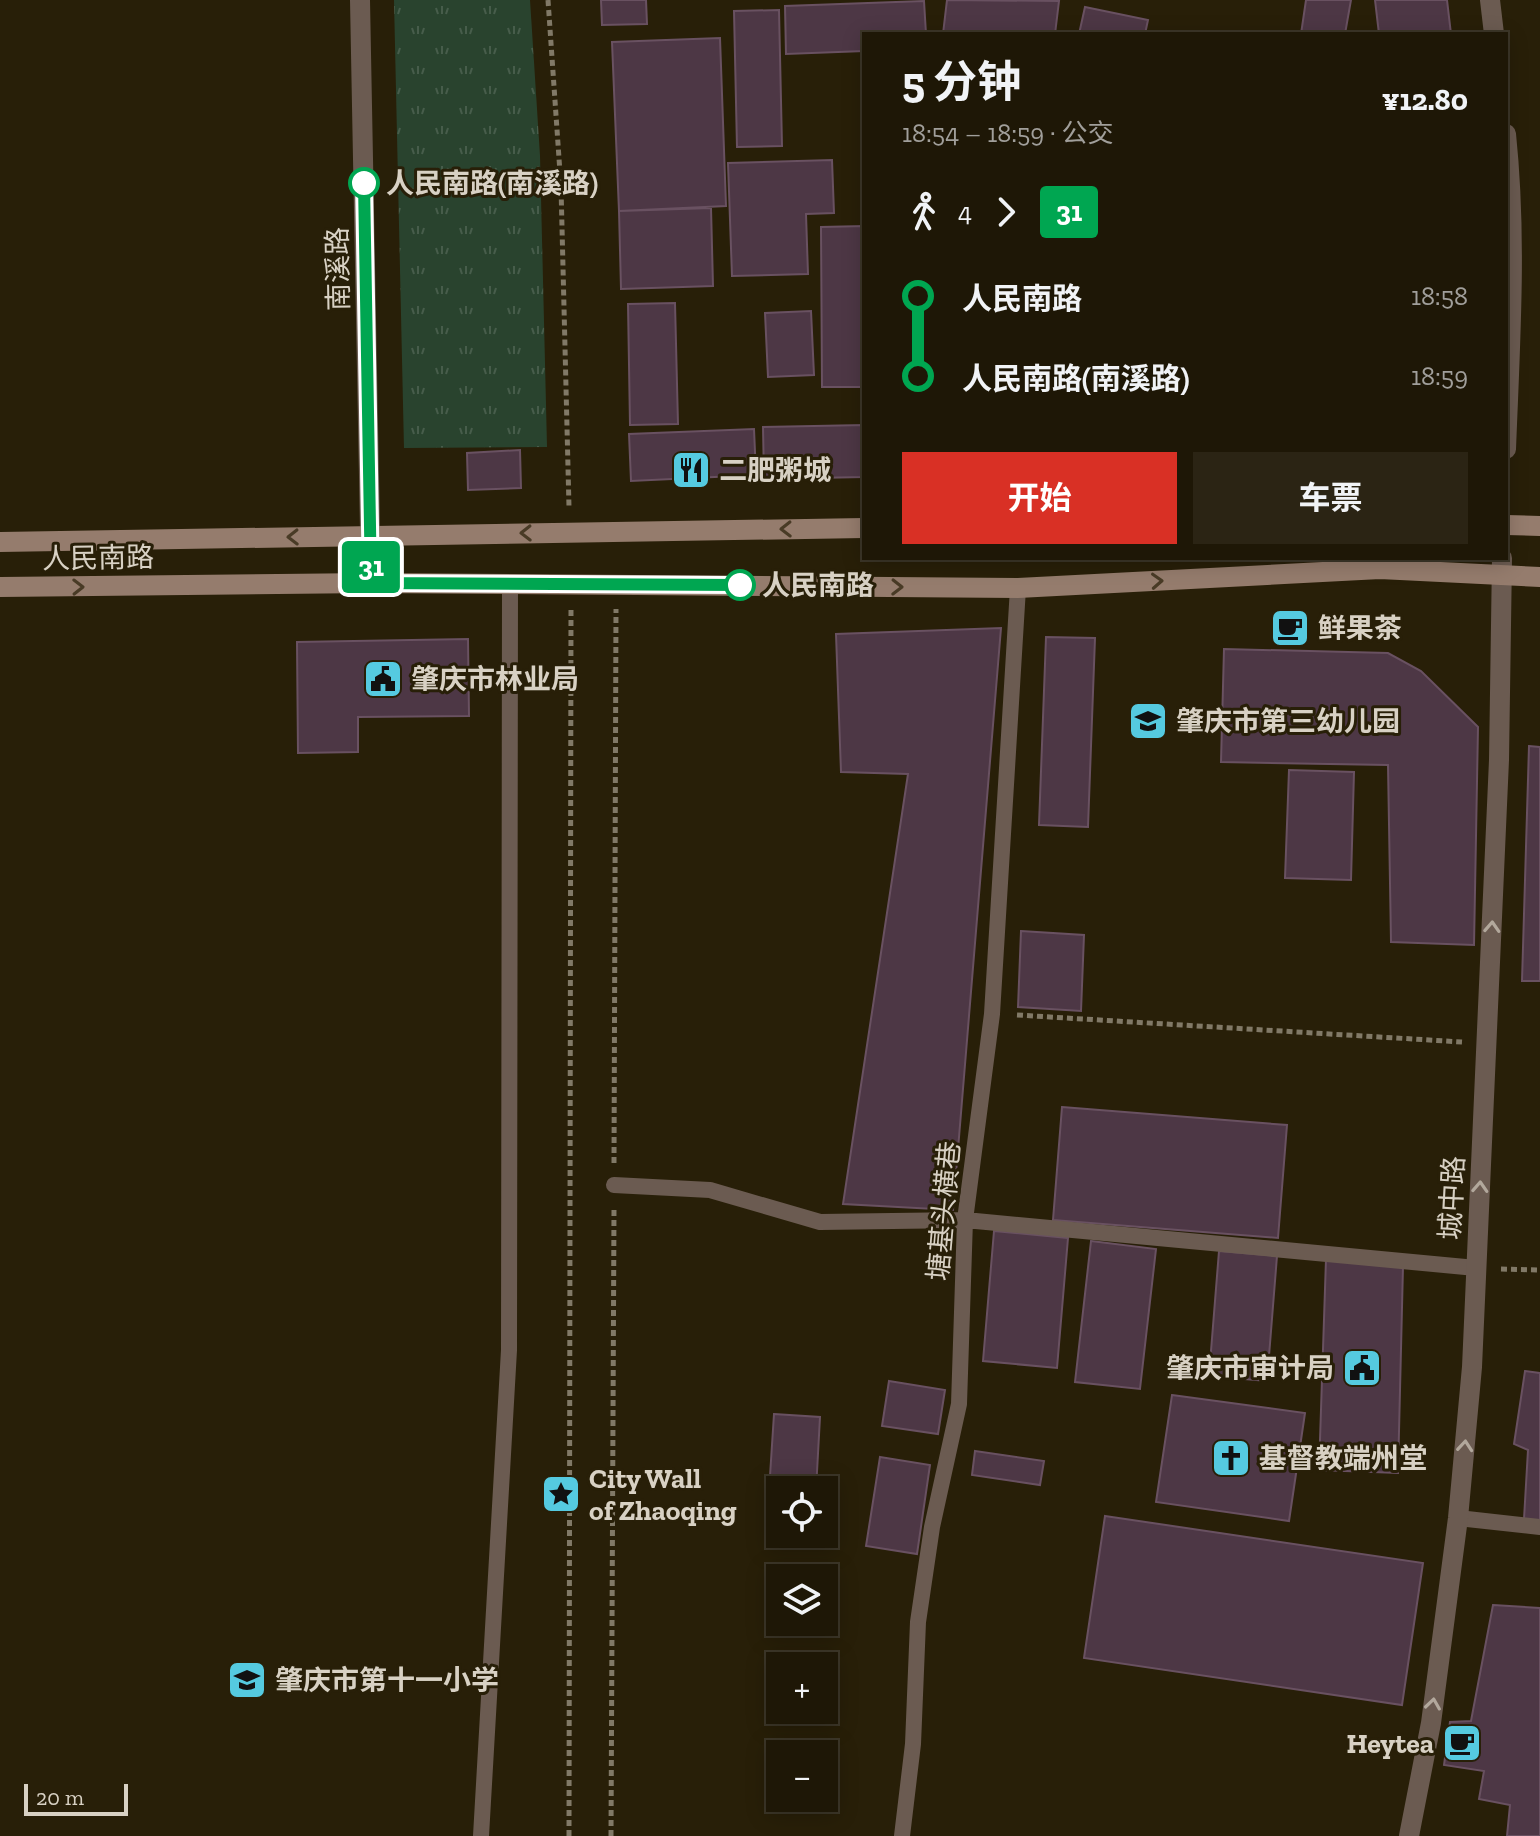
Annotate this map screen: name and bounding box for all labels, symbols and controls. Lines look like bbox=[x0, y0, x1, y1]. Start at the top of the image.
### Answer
text: 5 分钟 bbox=[902, 55, 1021, 108]
text: ¥12.80 bbox=[1382, 82, 1468, 118]
text: 18:54 – 18:59 · 公交 bbox=[902, 117, 1114, 149]
place label: 人民南路(南溪路) bbox=[386, 167, 598, 200]
marker: 人民南路(南溪路) bbox=[349, 168, 379, 198]
icon: walk bbox=[902, 190, 946, 234]
icon: forward bbox=[984, 190, 1028, 234]
text: 31 bbox=[1056, 195, 1082, 228]
text: 4 bbox=[958, 196, 972, 228]
street label: 南溪路 bbox=[321, 227, 355, 311]
text: 18:58 bbox=[1411, 280, 1468, 312]
text: 人民南路 bbox=[962, 281, 1082, 317]
text: 18:59 bbox=[1411, 360, 1468, 392]
text: 人民南路(南溪路) bbox=[962, 361, 1189, 397]
restaurant icon: 二肥粥城 bbox=[670, 449, 712, 491]
button: 开始 bbox=[902, 452, 1177, 544]
button: 车票 bbox=[1193, 452, 1468, 544]
place label: 二肥粥城 bbox=[719, 454, 831, 487]
one-way arrow bbox=[779, 520, 792, 538]
one-way arrow bbox=[519, 524, 532, 542]
one-way arrow bbox=[286, 528, 299, 546]
street label: 人民南路 bbox=[42, 541, 154, 575]
line badge: 31 bbox=[335, 541, 407, 593]
text: 31 bbox=[358, 550, 384, 583]
place label: 人民南路 bbox=[762, 569, 874, 602]
marker: 人民南路 bbox=[725, 570, 755, 600]
one-way arrow bbox=[1151, 573, 1164, 590]
one-way arrow bbox=[72, 578, 85, 595]
one-way arrow bbox=[891, 578, 904, 596]
cafe icon: 鲜果茶 bbox=[1269, 607, 1311, 649]
place label: 鲜果茶 bbox=[1318, 612, 1402, 645]
public building icon: 肇庆市林业局 bbox=[362, 658, 404, 700]
place label: 肇庆市林业局 bbox=[411, 663, 579, 696]
school or university icon: 肇庆市第三幼儿园 bbox=[1127, 700, 1169, 742]
place label: 肇庆市第三幼儿园 bbox=[1176, 705, 1400, 738]
one-way arrow bbox=[1483, 920, 1500, 933]
street label: 塘基头横巷 bbox=[921, 1140, 967, 1282]
street label: 城中路 bbox=[1433, 1155, 1471, 1241]
one-way arrow bbox=[1472, 1180, 1489, 1193]
public building icon: 肇庆市审计局 bbox=[1341, 1347, 1383, 1389]
place label: 肇庆市审计局 bbox=[1166, 1352, 1334, 1385]
church icon: 基督教端州堂 bbox=[1210, 1437, 1252, 1479]
one-way arrow bbox=[1456, 1439, 1473, 1452]
place label: 基督教端州堂 bbox=[1259, 1442, 1427, 1475]
place label: City Wall of Zhaoqing bbox=[589, 1462, 737, 1527]
place icon: City Wall of Zhaoqing bbox=[540, 1473, 582, 1515]
map controls bbox=[766, 1476, 838, 1812]
button: locate bbox=[766, 1476, 838, 1548]
button: layers bbox=[766, 1564, 838, 1636]
button: + bbox=[766, 1652, 838, 1724]
school or university icon: 肇庆市第十一小学 bbox=[226, 1659, 268, 1701]
place label: 肇庆市第十一小学 bbox=[275, 1664, 499, 1697]
one-way arrow bbox=[1424, 1697, 1441, 1711]
cafe icon: Heytea bbox=[1441, 1722, 1483, 1764]
place label: Heytea bbox=[1346, 1727, 1434, 1760]
button: − bbox=[766, 1740, 838, 1812]
scale bar bbox=[24, 1780, 128, 1816]
text: 20 m bbox=[36, 1784, 84, 1811]

